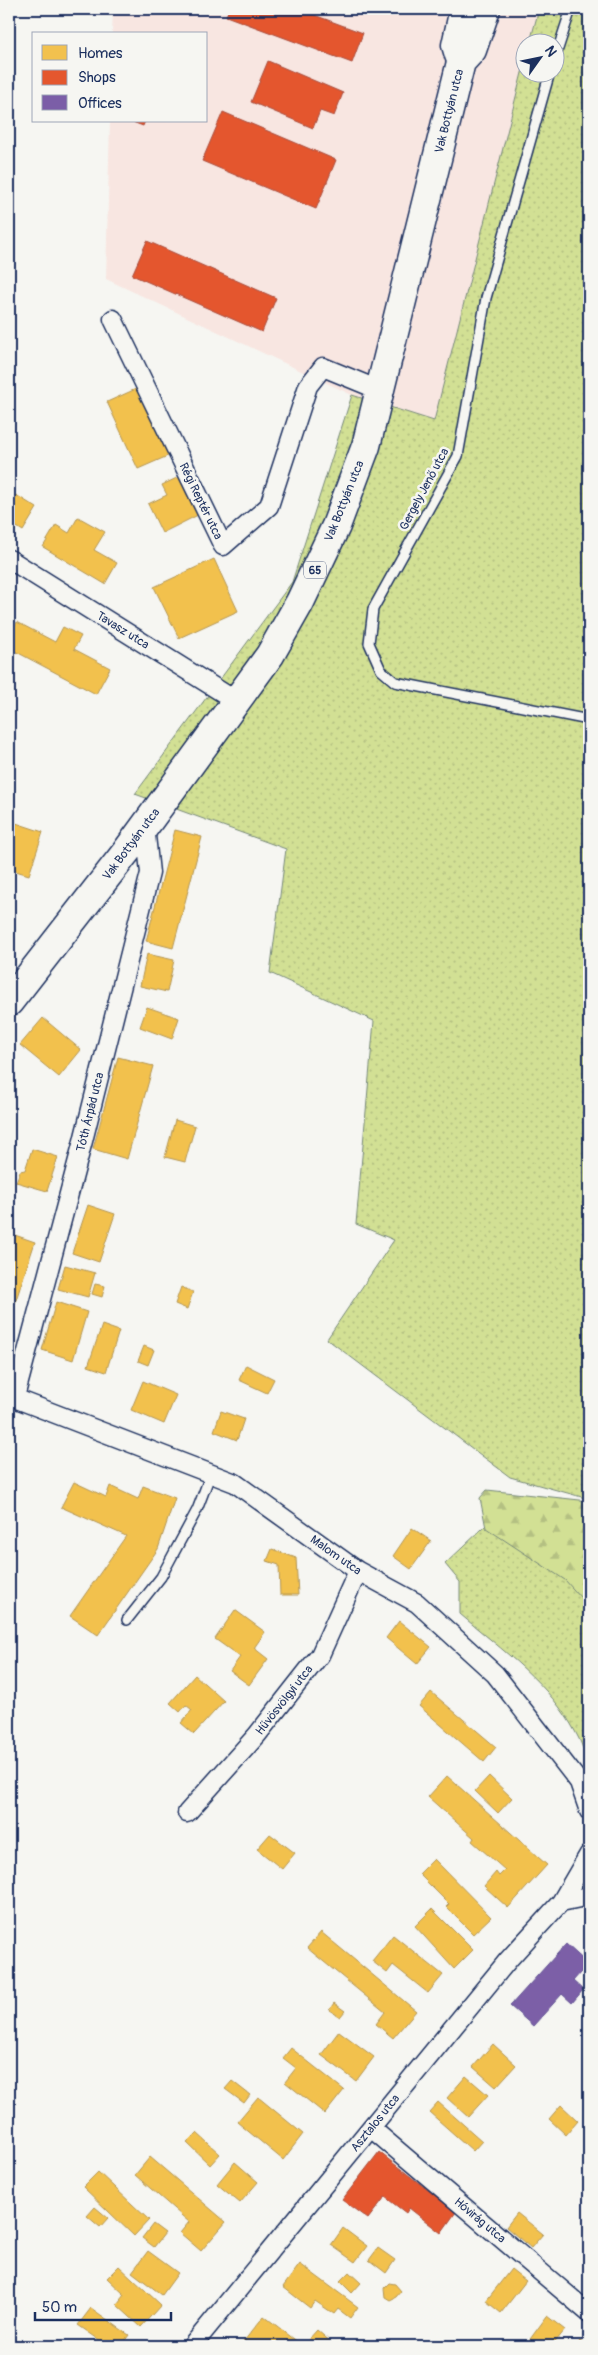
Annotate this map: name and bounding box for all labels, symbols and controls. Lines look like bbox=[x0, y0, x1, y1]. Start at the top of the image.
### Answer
legend bbox=[32, 32, 208, 122]
north arrow bbox=[516, 32, 566, 82]
text: N bbox=[541, 43, 560, 60]
text: Homes bbox=[78, 44, 123, 63]
street label: Vak Bottyán utca bbox=[432, 67, 467, 155]
text: Shops bbox=[78, 68, 116, 87]
text: Offices bbox=[78, 94, 122, 113]
street label: Gergely Jenő utca bbox=[397, 445, 453, 533]
street label: Vak Bottyán utca bbox=[321, 458, 368, 544]
street label: Régi Reptér utca bbox=[176, 460, 226, 542]
road number: 65 bbox=[304, 562, 326, 578]
street label: Tavasz utca bbox=[94, 608, 152, 653]
street label: Vak Bottyán utca bbox=[100, 805, 164, 883]
street label: Tóth Árpád utca bbox=[72, 1070, 108, 1153]
street label: Malom utca bbox=[307, 1532, 365, 1579]
street label: Hűvösvölgyi utca bbox=[252, 1662, 317, 1738]
street label: Asztalos utca bbox=[348, 2091, 403, 2155]
street label: Hóvirág utca bbox=[451, 2194, 509, 2247]
scale bar bbox=[35, 2290, 171, 2322]
text: 50 m bbox=[42, 2298, 77, 2317]

